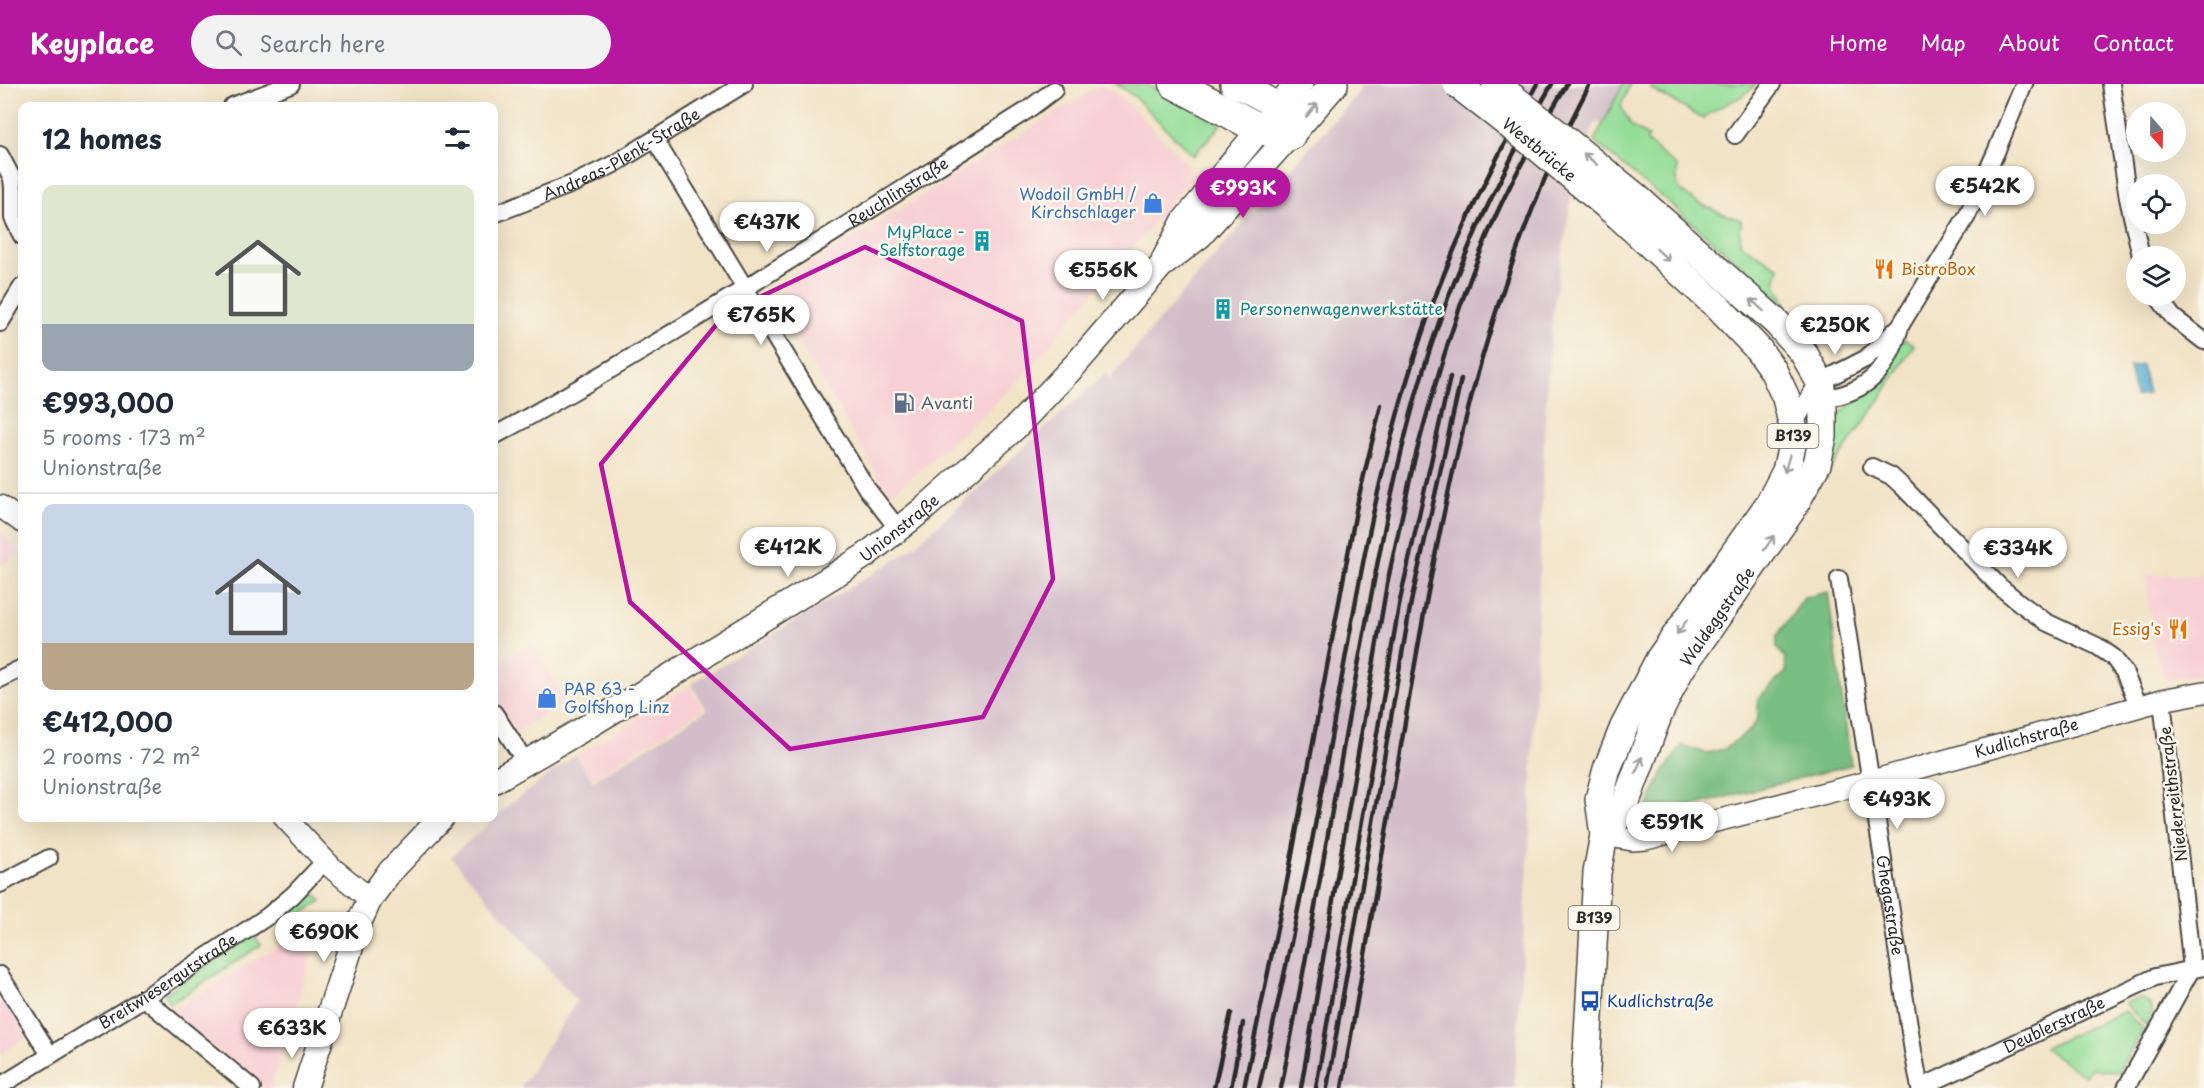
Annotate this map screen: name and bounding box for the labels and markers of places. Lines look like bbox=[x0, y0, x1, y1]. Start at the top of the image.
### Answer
pin: €542K bbox=[1943, 166, 2027, 217]
pin: €993K bbox=[1201, 168, 1285, 219]
place label: Wodoil GmbH / Kirchschlager bbox=[1019, 181, 1137, 223]
shop icon: Wodoil GmbH / Kirchschlager bbox=[1141, 191, 1165, 215]
pin: €437K bbox=[725, 202, 809, 253]
place label: MyPlace - Selfstorage bbox=[879, 219, 965, 261]
building icon: MyPlace - Selfstorage bbox=[970, 229, 994, 253]
pin: €556K bbox=[1061, 250, 1145, 301]
place label: BistroBox bbox=[1901, 256, 1976, 280]
restaurant icon: BistroBox bbox=[1872, 257, 1896, 281]
pin: €765K bbox=[719, 295, 803, 346]
place label: Personenwagenwerkstätte bbox=[1240, 296, 1443, 320]
building icon: Personenwagenwerkstätte bbox=[1211, 297, 1235, 321]
pin: €250K bbox=[1793, 305, 1877, 356]
place label: Avanti bbox=[921, 390, 973, 414]
fuel station icon: Avanti bbox=[892, 391, 916, 415]
pin: €412K bbox=[746, 527, 830, 578]
pin: €334K bbox=[1976, 528, 2060, 579]
place label: Essig's bbox=[2112, 616, 2161, 640]
restaurant icon: Essig's bbox=[2166, 617, 2190, 641]
place label: PAR 63 - Golfshop Linz bbox=[564, 676, 669, 718]
shop icon: PAR 63 - Golfshop Linz bbox=[535, 686, 559, 710]
pin: €493K bbox=[1855, 779, 1939, 830]
pin: €591K bbox=[1630, 802, 1714, 853]
pin: €690K bbox=[282, 912, 366, 963]
place label: Kudlichstraße bbox=[1607, 988, 1714, 1012]
bus stop icon: Kudlichstraße bbox=[1578, 989, 1602, 1013]
pin: €633K bbox=[250, 1008, 334, 1059]

